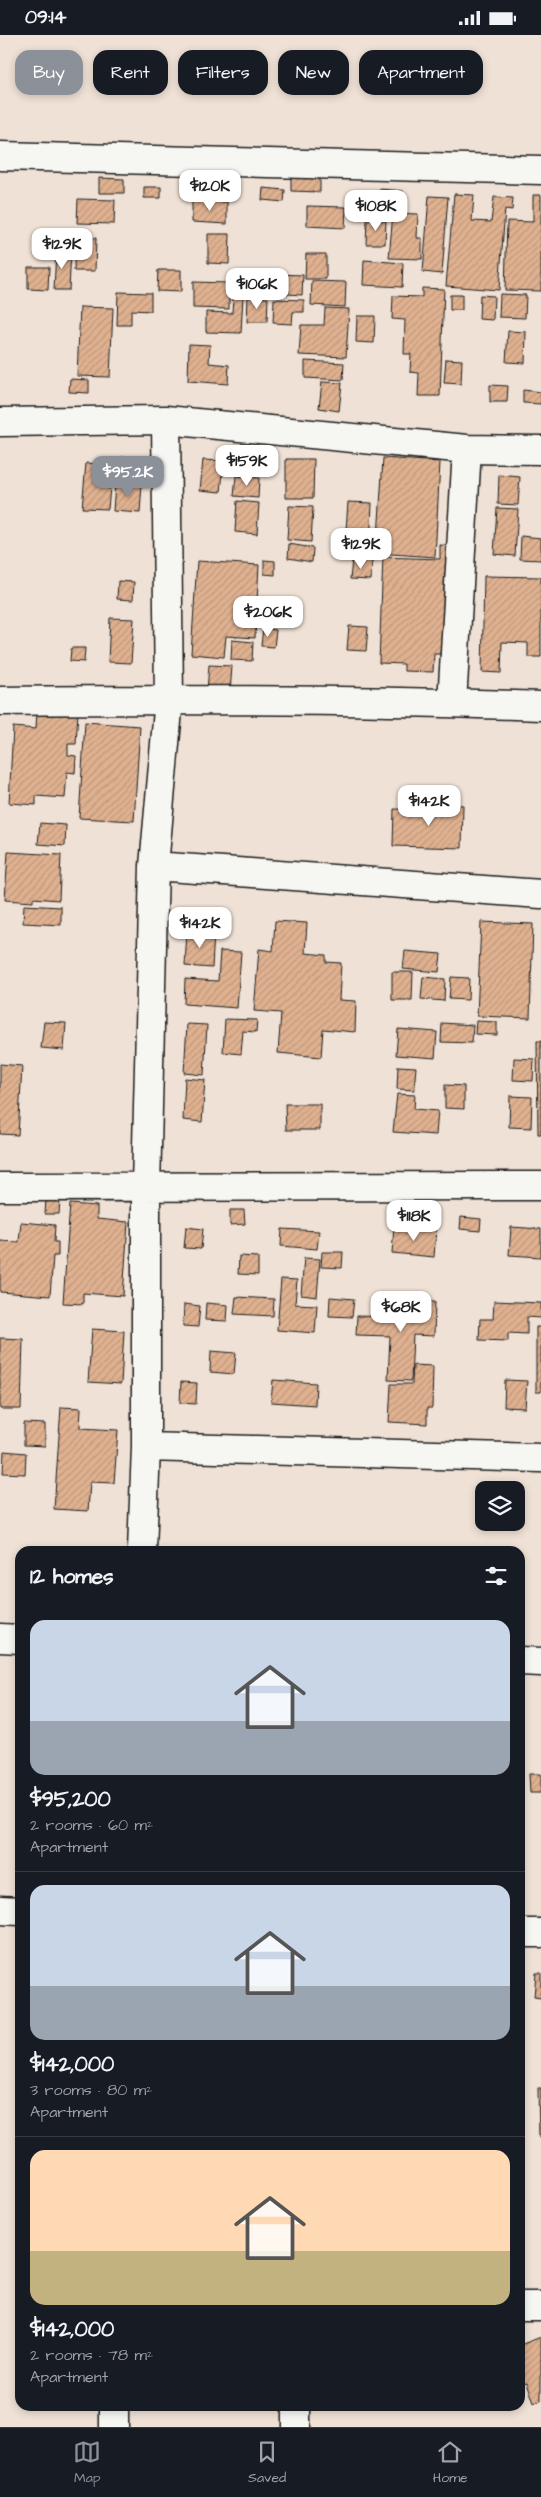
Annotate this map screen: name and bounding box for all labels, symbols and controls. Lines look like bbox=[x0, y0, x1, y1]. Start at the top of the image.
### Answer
text: 09:14 bbox=[25, 4, 66, 31]
chip: Buy bbox=[15, 50, 83, 95]
chip: Rent bbox=[93, 50, 168, 95]
chip: Filters bbox=[178, 50, 268, 95]
chip: New bbox=[278, 50, 349, 95]
chip: Apartment bbox=[359, 50, 483, 95]
pin: $120K bbox=[175, 169, 245, 212]
text: $120K bbox=[190, 175, 230, 197]
pin: $108K bbox=[341, 189, 411, 232]
text: $108K bbox=[355, 195, 397, 217]
pin: $129K bbox=[27, 227, 97, 270]
text: $129K bbox=[43, 233, 81, 255]
pin: $106K bbox=[222, 267, 292, 310]
text: $106K bbox=[237, 273, 277, 295]
pin: $159K bbox=[212, 445, 282, 487]
text: $159K bbox=[226, 450, 268, 472]
pin: $95.2K bbox=[87, 455, 169, 498]
text: $95.2K bbox=[103, 461, 153, 483]
pin: $129K bbox=[326, 527, 396, 570]
text: $129K bbox=[342, 533, 380, 555]
pin: $206K bbox=[233, 595, 303, 638]
text: $206K bbox=[244, 601, 292, 623]
pin: $142K bbox=[394, 785, 464, 827]
text: $142K bbox=[409, 790, 449, 812]
pin: $142K bbox=[165, 907, 235, 949]
text: $142K bbox=[180, 912, 220, 934]
pin: $118K bbox=[379, 1199, 449, 1242]
text: $118K bbox=[397, 1205, 431, 1227]
pin: $68K bbox=[371, 1291, 431, 1333]
text: $68K bbox=[382, 1296, 421, 1318]
map controls bbox=[475, 1481, 525, 1531]
button: layers bbox=[475, 1481, 525, 1531]
text: 12 homes bbox=[30, 1562, 114, 1591]
icon: filters bbox=[482, 1562, 510, 1590]
icon: home bbox=[225, 1652, 315, 1742]
text: $95,200 bbox=[30, 1785, 111, 1814]
text: 2 rooms · 60 m² bbox=[30, 1814, 153, 1836]
text: Apartment bbox=[30, 1836, 108, 1858]
icon: home bbox=[225, 1918, 315, 2008]
text: $142,000 bbox=[30, 2050, 114, 2079]
text: 3 rooms · 80 m² bbox=[30, 2079, 152, 2101]
text: Apartment bbox=[30, 2101, 108, 2123]
icon: home bbox=[225, 2183, 315, 2273]
text: $142,000 bbox=[30, 2315, 114, 2344]
text: 2 rooms · 78 m² bbox=[30, 2344, 153, 2366]
text: Apartment bbox=[30, 2366, 108, 2388]
tab: Map bbox=[73, 2438, 101, 2488]
tab: Saved bbox=[248, 2438, 286, 2488]
tab: Home bbox=[433, 2438, 468, 2488]

